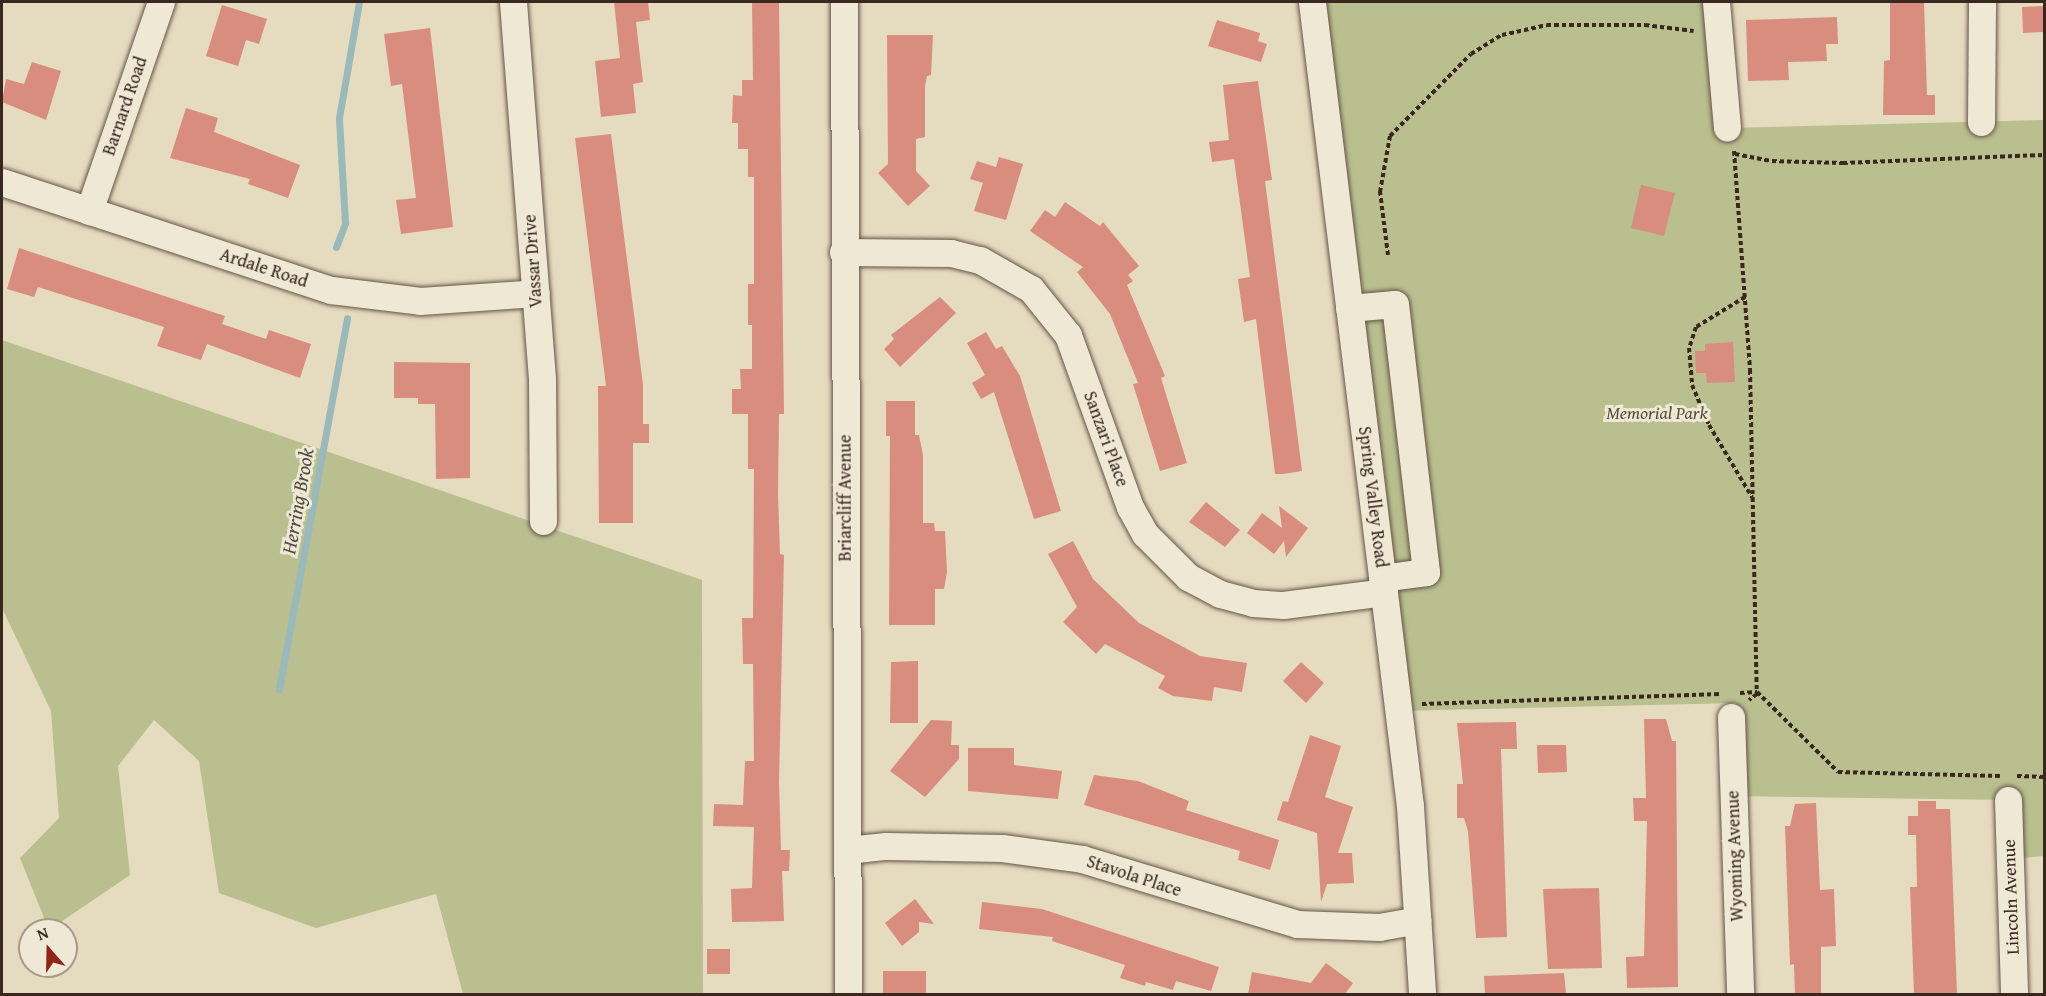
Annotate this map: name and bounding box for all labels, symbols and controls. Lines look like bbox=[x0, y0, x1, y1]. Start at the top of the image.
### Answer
street label: Barnard Road bbox=[98, 54, 152, 158]
street label: Vassar Drive bbox=[519, 213, 547, 309]
street label: Ardale Road bbox=[217, 244, 311, 292]
street label: Sanzari Place bbox=[1079, 388, 1133, 490]
park label: Memorial Park bbox=[1606, 402, 1708, 424]
street label: Spring Valley Road bbox=[1354, 425, 1392, 569]
street label: Briarcliff Avenue bbox=[834, 435, 856, 561]
water label: Herring Brook bbox=[276, 446, 318, 556]
street label: Wyoming Avenue bbox=[1722, 790, 1748, 922]
street label: Lincoln Avenue bbox=[1998, 839, 2024, 955]
street label: Stavola Place bbox=[1084, 851, 1184, 901]
north arrow bbox=[18, 918, 78, 978]
text: N bbox=[33, 920, 52, 946]

